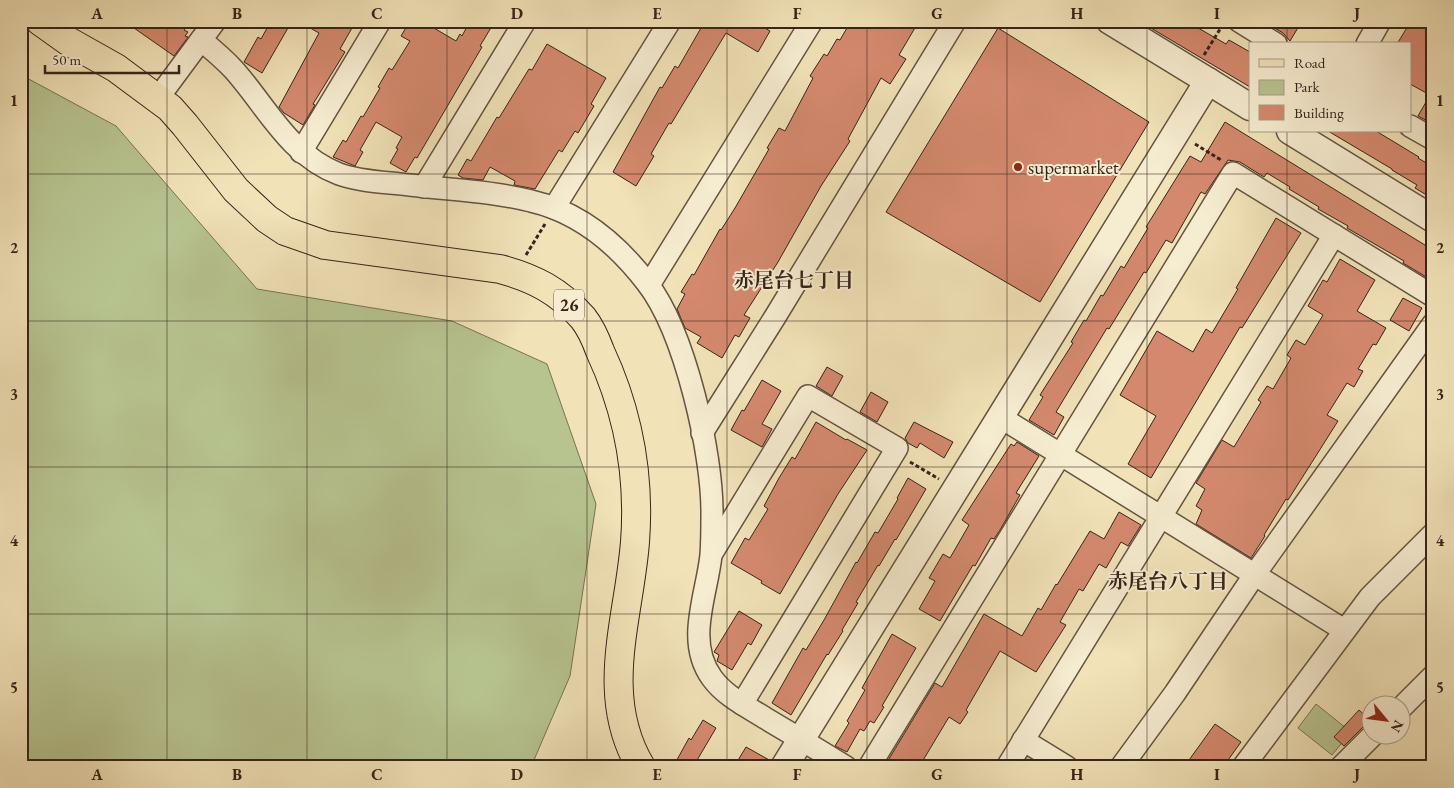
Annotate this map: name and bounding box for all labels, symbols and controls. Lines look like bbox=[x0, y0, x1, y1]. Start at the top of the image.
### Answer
text: A bbox=[90, 3, 103, 24]
text: B bbox=[232, 3, 242, 24]
text: C bbox=[371, 3, 383, 24]
text: D bbox=[511, 3, 523, 24]
text: E bbox=[652, 3, 662, 24]
text: F bbox=[793, 3, 802, 24]
text: G bbox=[931, 3, 943, 24]
text: H bbox=[1071, 3, 1084, 24]
text: I bbox=[1214, 3, 1220, 24]
text: J bbox=[1352, 3, 1360, 24]
scale bar bbox=[45, 42, 179, 74]
legend bbox=[1249, 42, 1412, 132]
text: 50 m bbox=[52, 50, 81, 69]
text: Road bbox=[1294, 53, 1326, 72]
text: Park bbox=[1294, 77, 1321, 96]
text: 1 bbox=[10, 90, 18, 111]
text: 1 bbox=[1436, 90, 1444, 111]
text: Building bbox=[1294, 103, 1344, 122]
place label: supermarket bbox=[1028, 155, 1119, 180]
marker: supermarket bbox=[1012, 161, 1024, 173]
text: 2 bbox=[10, 237, 19, 258]
text: 2 bbox=[1436, 237, 1445, 258]
district label: 赤尾台七丁目 bbox=[734, 267, 854, 293]
road number: 26 bbox=[554, 290, 584, 320]
text: 3 bbox=[10, 384, 18, 405]
text: 3 bbox=[1436, 384, 1444, 405]
text: 4 bbox=[10, 530, 19, 551]
text: 4 bbox=[1436, 530, 1445, 551]
district label: 赤尾台八丁目 bbox=[1108, 568, 1228, 594]
text: 5 bbox=[10, 677, 18, 698]
text: 5 bbox=[1436, 677, 1444, 698]
north arrow bbox=[1362, 696, 1412, 746]
text: N bbox=[1386, 717, 1408, 736]
text: A bbox=[90, 764, 103, 785]
text: B bbox=[232, 764, 242, 785]
text: C bbox=[371, 764, 383, 785]
text: D bbox=[511, 764, 523, 785]
text: E bbox=[652, 764, 662, 785]
text: F bbox=[793, 764, 802, 785]
text: G bbox=[931, 764, 943, 785]
text: H bbox=[1071, 764, 1084, 785]
text: I bbox=[1214, 764, 1220, 785]
text: J bbox=[1352, 764, 1360, 785]

